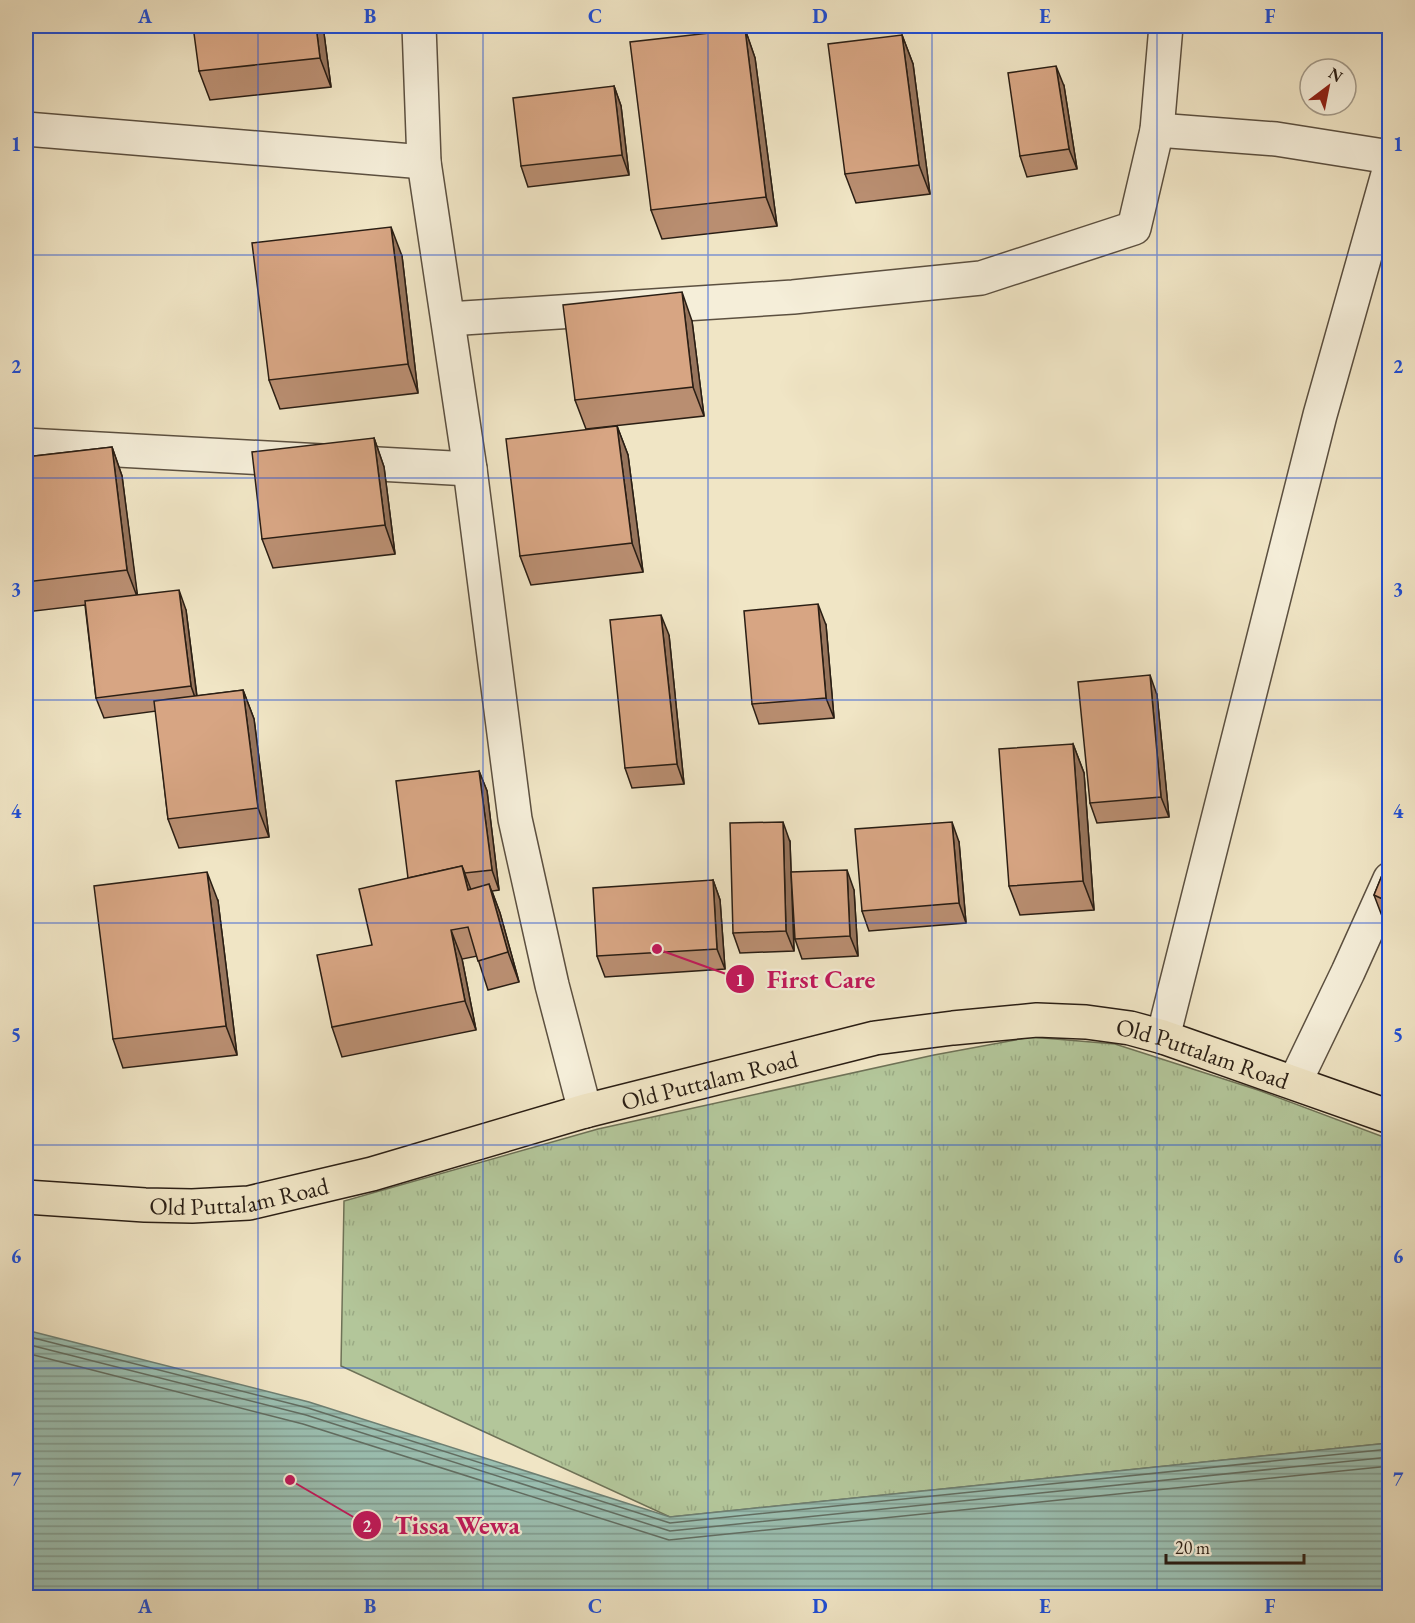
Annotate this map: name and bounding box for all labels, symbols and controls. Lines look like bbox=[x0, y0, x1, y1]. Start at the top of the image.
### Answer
text: A bbox=[137, 3, 153, 29]
text: B bbox=[364, 3, 376, 29]
text: C bbox=[588, 3, 602, 29]
text: D bbox=[812, 3, 828, 29]
text: E bbox=[1039, 3, 1051, 29]
text: F bbox=[1265, 3, 1276, 29]
north arrow bbox=[1298, 57, 1358, 117]
text: N bbox=[1325, 62, 1347, 87]
text: 1 bbox=[11, 131, 21, 157]
text: 1 bbox=[1393, 131, 1403, 157]
text: 2 bbox=[11, 353, 22, 379]
text: 2 bbox=[1393, 353, 1404, 379]
text: 3 bbox=[11, 576, 21, 602]
text: 3 bbox=[1393, 576, 1403, 602]
text: 4 bbox=[11, 798, 22, 824]
text: 4 bbox=[1393, 798, 1404, 824]
callout: First Care bbox=[725, 957, 887, 1001]
text: First Care bbox=[767, 962, 875, 996]
text: 1 bbox=[735, 968, 745, 991]
street label: Old Puttalam Road bbox=[1114, 1011, 1294, 1096]
text: 5 bbox=[11, 1021, 21, 1047]
text: 5 bbox=[1393, 1021, 1403, 1047]
street label: Old Puttalam Road bbox=[618, 1042, 802, 1117]
street label: Old Puttalam Road bbox=[149, 1169, 332, 1222]
text: 6 bbox=[11, 1243, 22, 1269]
text: 6 bbox=[1393, 1243, 1404, 1269]
text: 7 bbox=[11, 1466, 22, 1492]
text: 7 bbox=[1393, 1466, 1404, 1492]
callout: Tissa Wewa bbox=[352, 1503, 532, 1547]
text: Tissa Wewa bbox=[394, 1508, 521, 1542]
text: 2 bbox=[362, 1514, 372, 1537]
scale bar bbox=[1166, 1527, 1304, 1565]
text: 20 m bbox=[1175, 1536, 1210, 1559]
text: A bbox=[137, 1593, 153, 1619]
text: B bbox=[364, 1593, 376, 1619]
text: C bbox=[588, 1593, 602, 1619]
text: D bbox=[812, 1593, 828, 1619]
text: E bbox=[1039, 1593, 1051, 1619]
text: F bbox=[1265, 1593, 1276, 1619]

